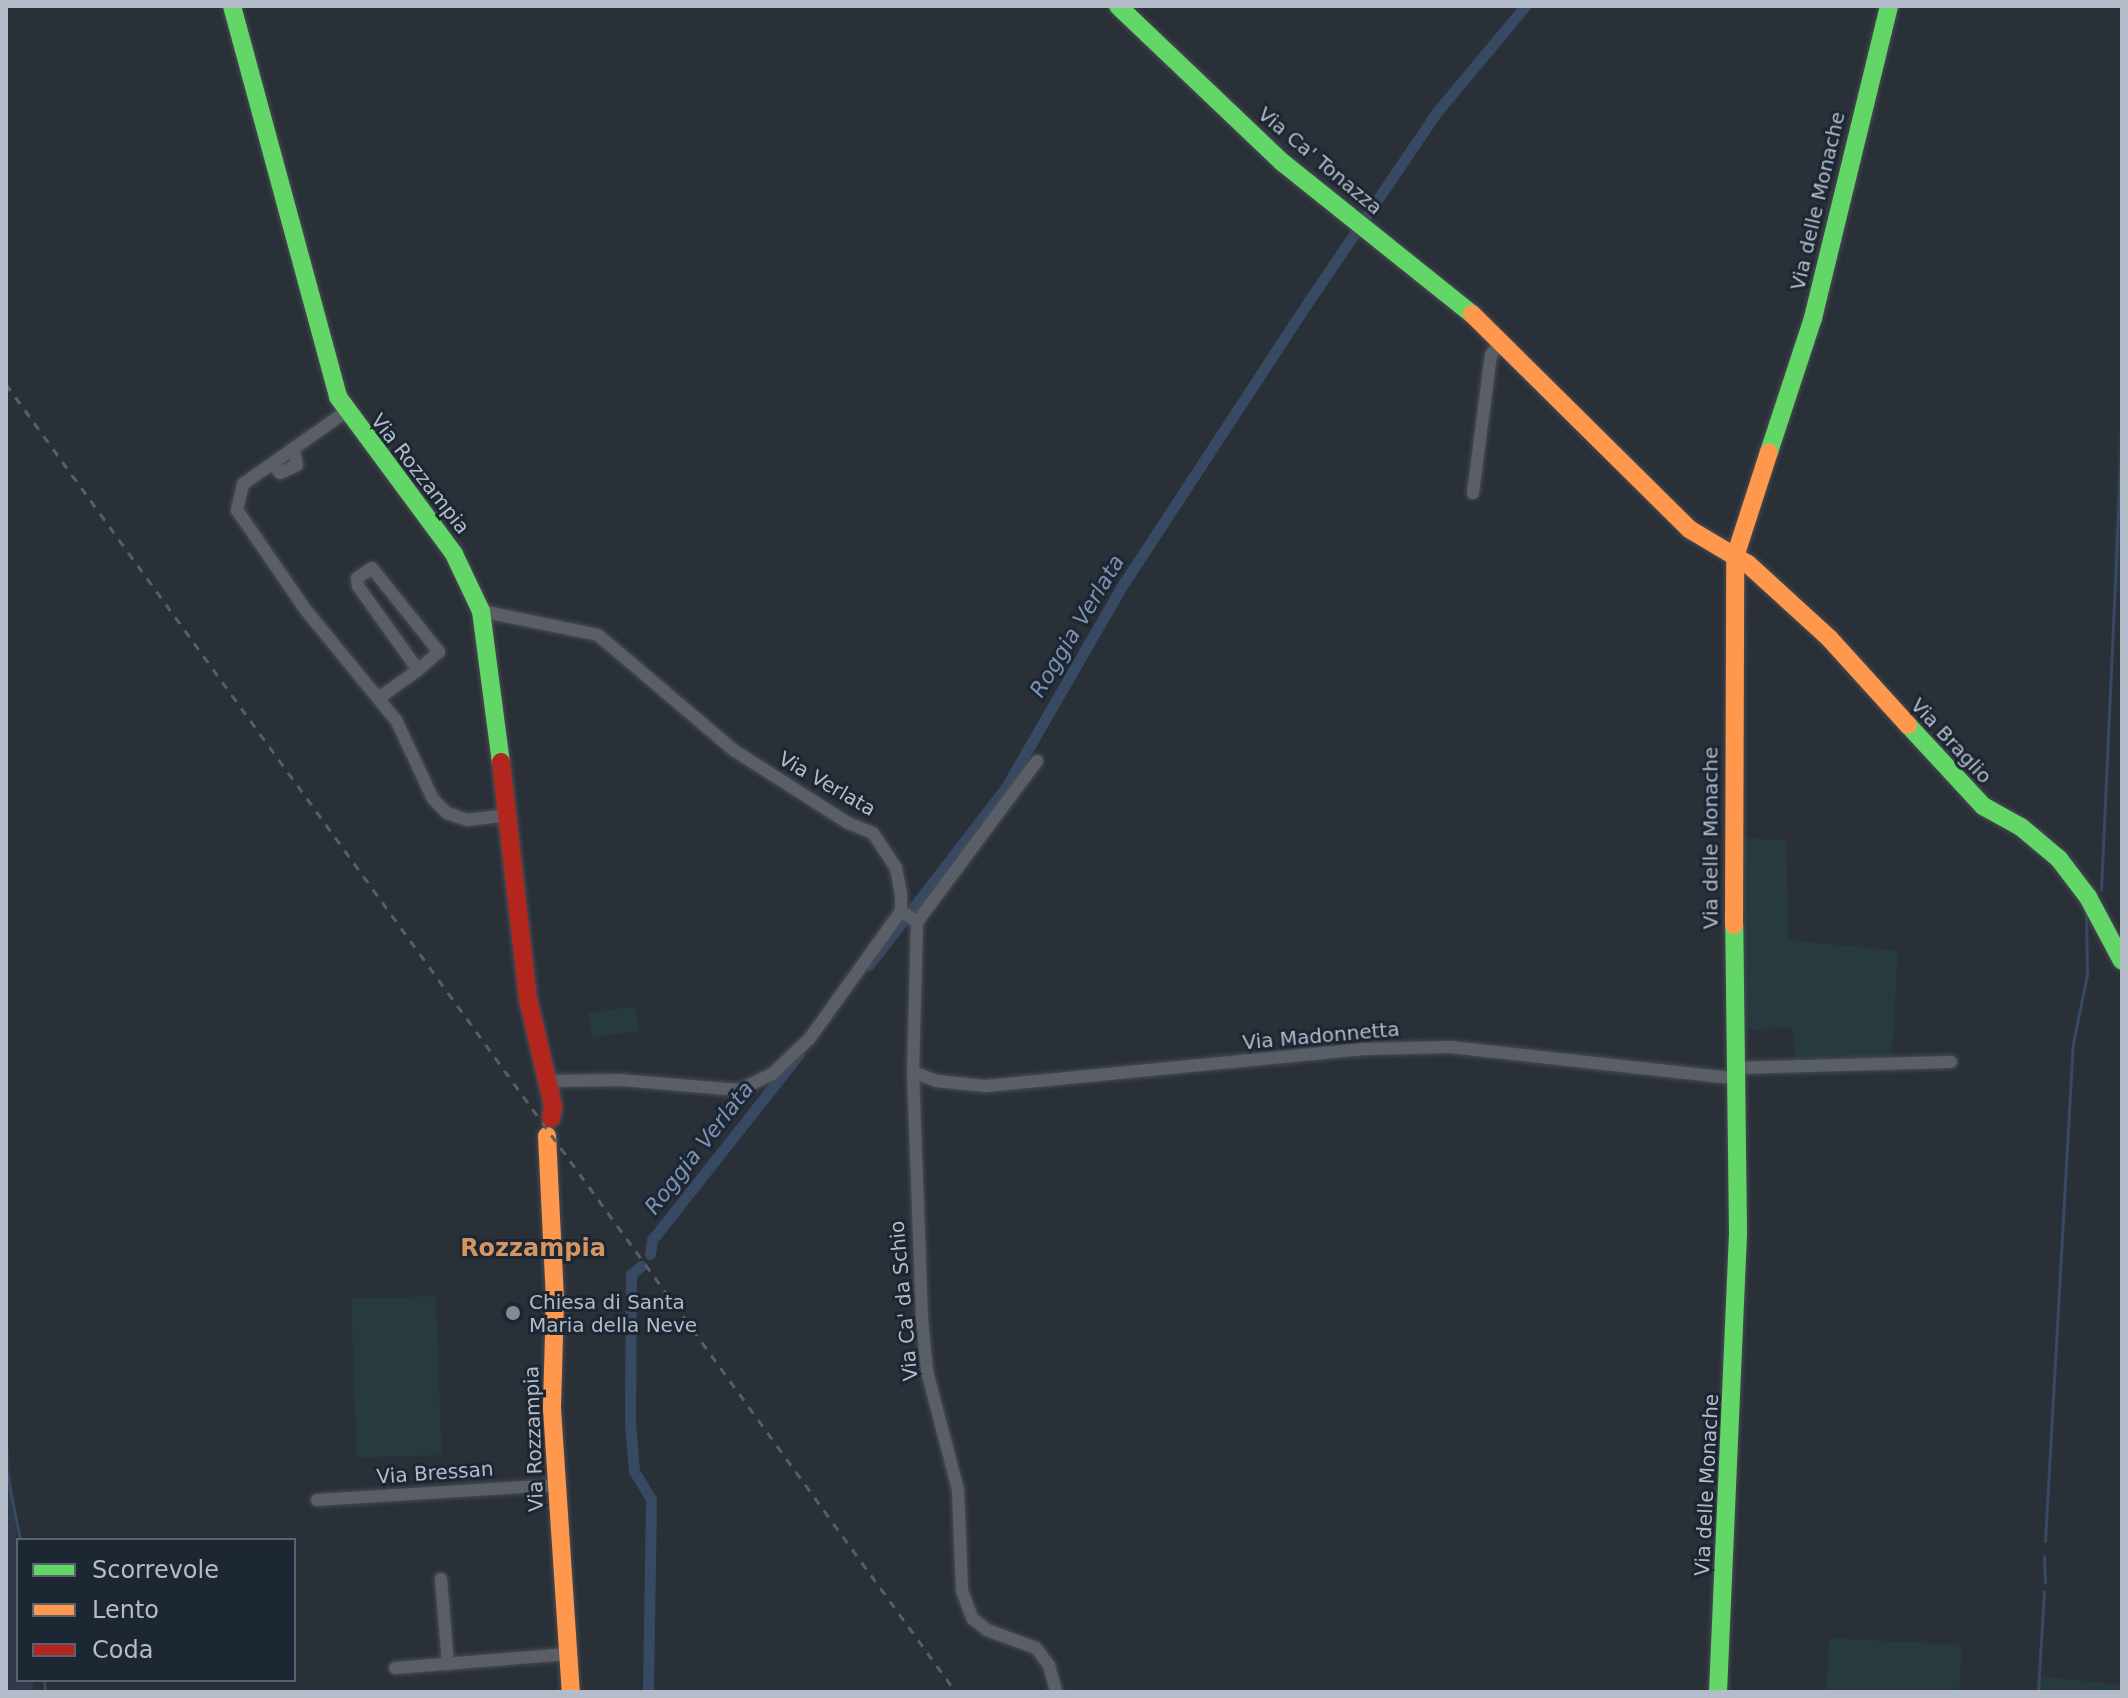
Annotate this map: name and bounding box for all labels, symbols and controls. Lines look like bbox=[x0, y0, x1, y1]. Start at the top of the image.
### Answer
street label: Via Ca' Tonazza bbox=[1253, 102, 1387, 220]
street label: Via delle Monache bbox=[1786, 109, 1850, 293]
street label: Via Rozzampia bbox=[366, 409, 474, 539]
water label: Roggia Verlata bbox=[1024, 550, 1130, 702]
street label: Via Braglio bbox=[1906, 693, 1996, 789]
street label: Via Verlata bbox=[774, 747, 880, 821]
street label: Via delle Monache bbox=[1699, 747, 1723, 929]
street label: Via Madonnetta bbox=[1242, 1017, 1400, 1055]
water label: Roggia Verlata bbox=[639, 1076, 759, 1220]
street label: Via Ca' da Schio bbox=[885, 1220, 923, 1382]
district label: Rozzampia bbox=[460, 1235, 606, 1263]
place label: Chiesa di Santa Maria della Neve bbox=[529, 1290, 697, 1337]
marker: Chiesa di Santa Maria della Neve bbox=[504, 1304, 522, 1322]
street label: Via Rozzampia bbox=[519, 1366, 549, 1512]
street label: Via delle Monache bbox=[1690, 1393, 1724, 1577]
street label: Via Bressan bbox=[376, 1457, 494, 1489]
legend bbox=[16, 1538, 296, 1682]
text: Scorrevole bbox=[92, 1556, 219, 1584]
text: Lento bbox=[92, 1596, 159, 1624]
text: Coda bbox=[92, 1636, 153, 1664]

